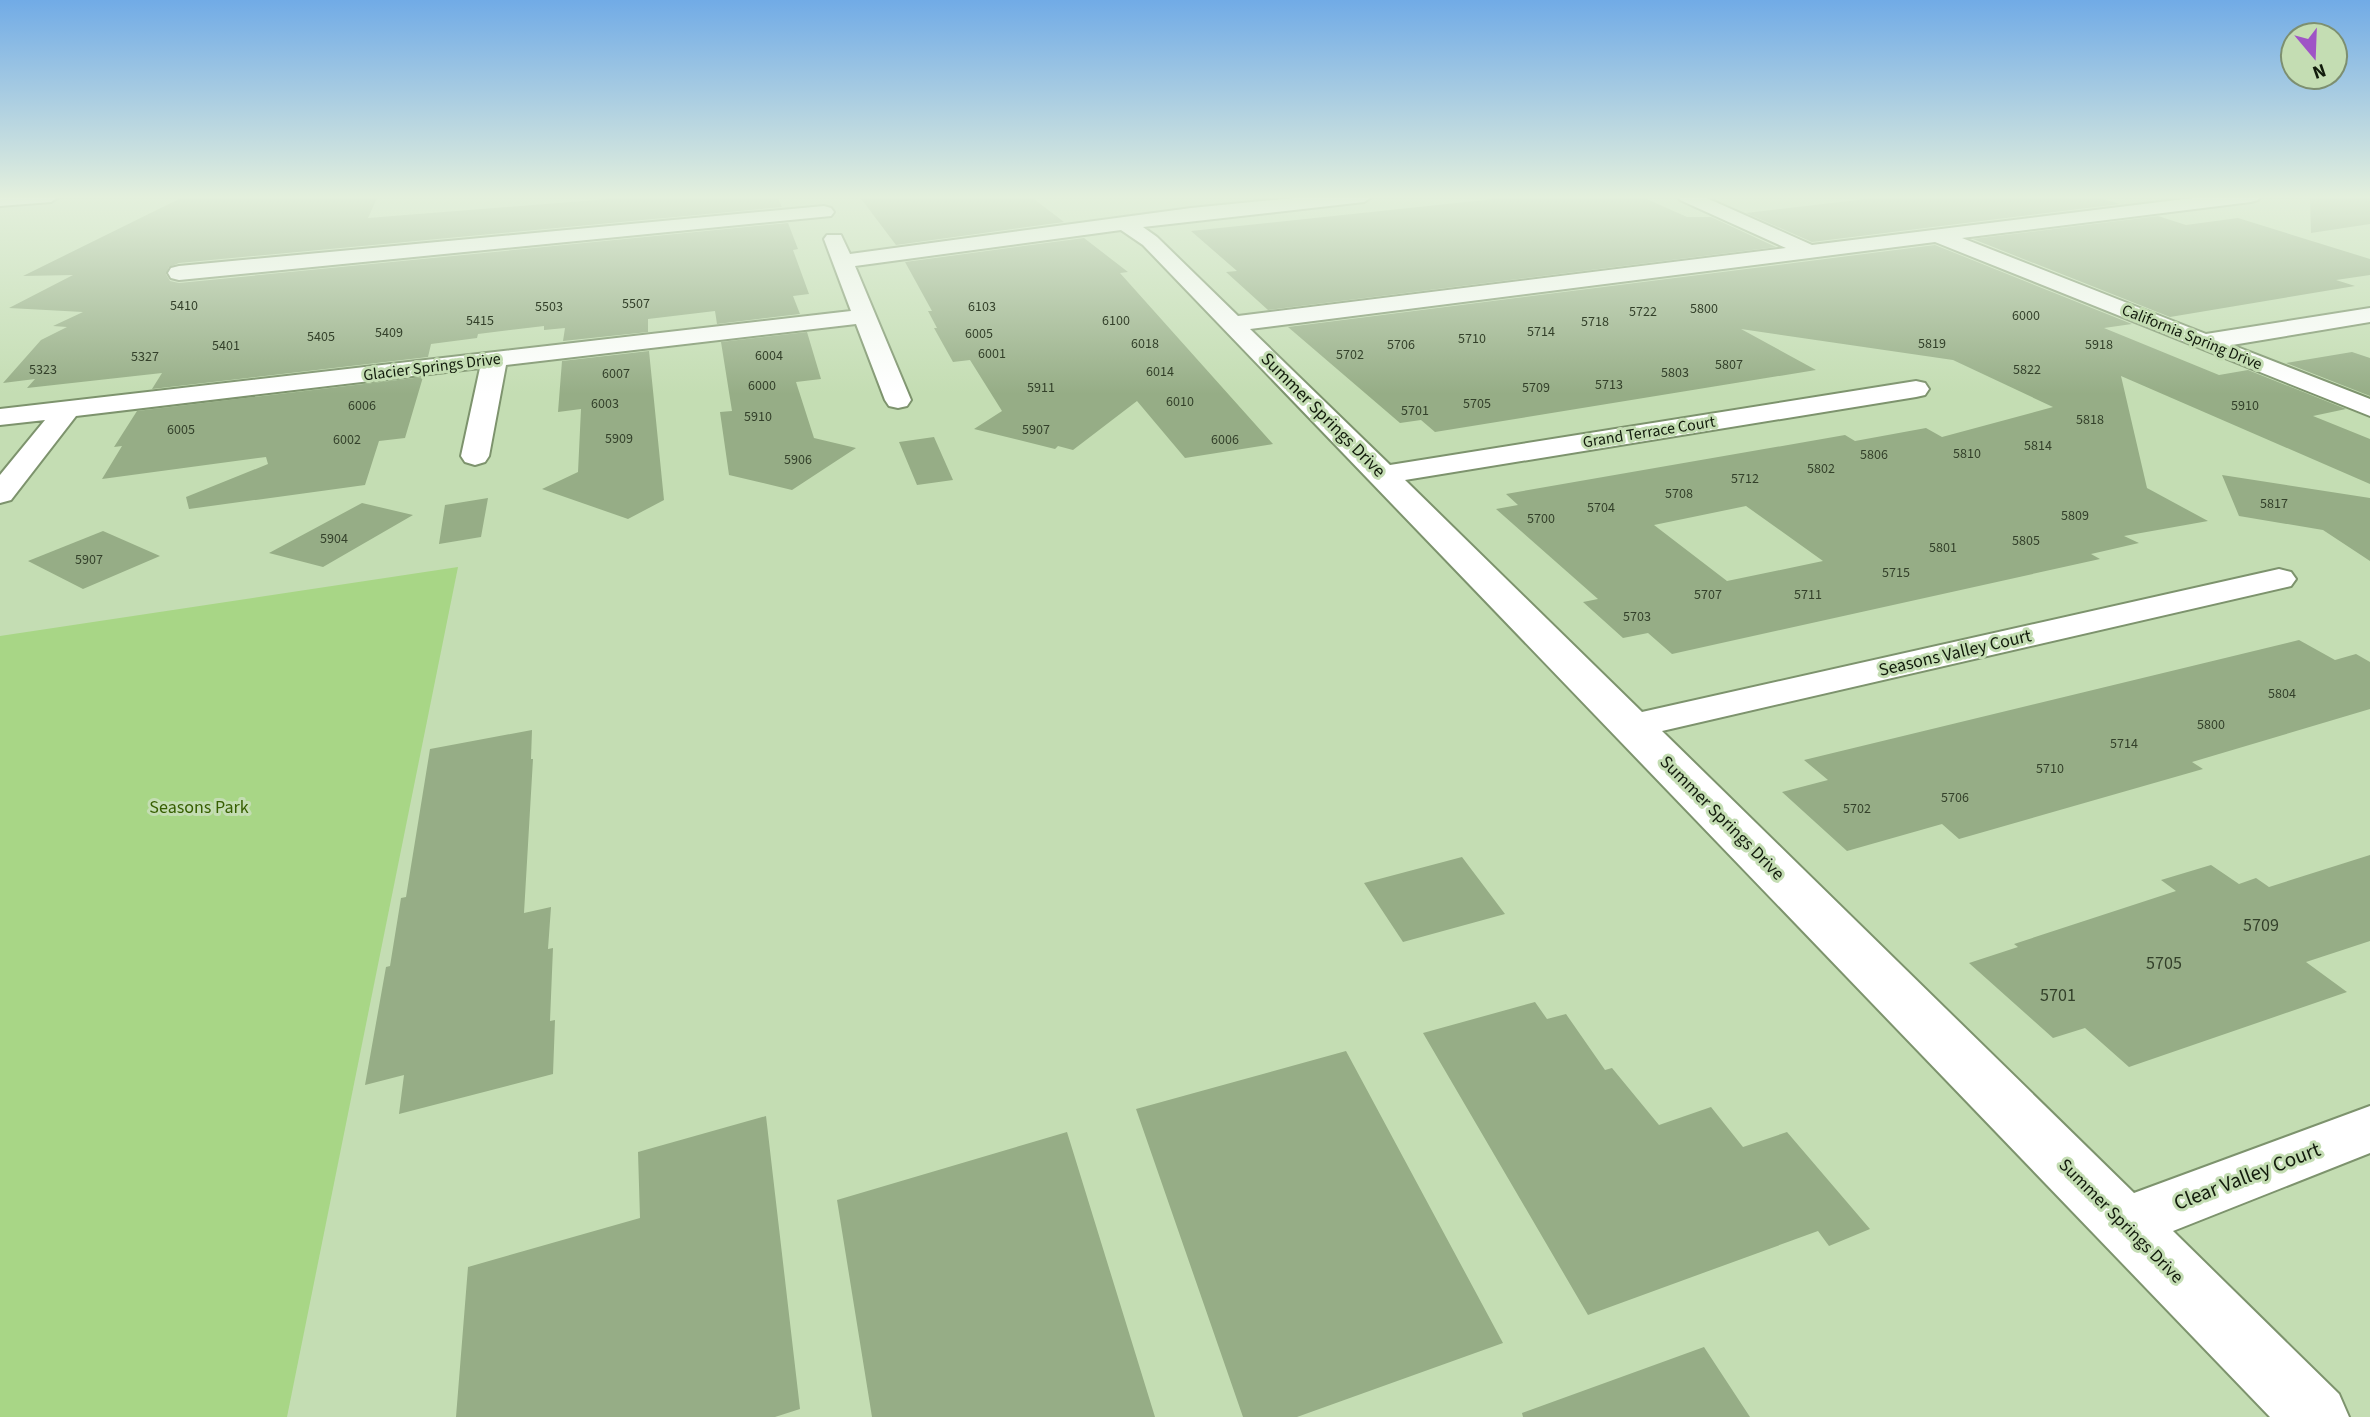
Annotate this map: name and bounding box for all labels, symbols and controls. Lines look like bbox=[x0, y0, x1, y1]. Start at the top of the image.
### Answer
north arrow bbox=[2279, 21, 2349, 91]
text: N bbox=[2309, 56, 2329, 85]
house number: 5507 bbox=[622, 294, 650, 314]
house number: 5410 bbox=[170, 296, 198, 316]
house number: 5503 bbox=[535, 297, 563, 317]
house number: 6103 bbox=[968, 297, 996, 317]
house number: 5800 bbox=[1690, 299, 1718, 319]
street label: California Spring Drive bbox=[2119, 299, 2265, 375]
house number: 5722 bbox=[1629, 302, 1657, 322]
house number: 6000 bbox=[2012, 306, 2040, 326]
house number: 5415 bbox=[466, 311, 494, 331]
house number: 6100 bbox=[1102, 311, 1130, 331]
house number: 5718 bbox=[1581, 312, 1609, 332]
house number: 5714 bbox=[1527, 322, 1555, 342]
house number: 5409 bbox=[375, 323, 403, 343]
house number: 6005 bbox=[965, 324, 993, 344]
house number: 5405 bbox=[307, 327, 335, 347]
house number: 5710 bbox=[1458, 329, 1486, 349]
house number: 6018 bbox=[1131, 334, 1159, 354]
house number: 5819 bbox=[1918, 334, 1946, 354]
house number: 5706 bbox=[1387, 335, 1415, 355]
house number: 5918 bbox=[2085, 335, 2113, 355]
house number: 5401 bbox=[212, 336, 240, 356]
house number: 6001 bbox=[978, 344, 1006, 364]
house number: 5702 bbox=[1336, 345, 1364, 365]
house number: 6004 bbox=[755, 346, 783, 366]
house number: 5327 bbox=[131, 347, 159, 367]
street label: Summer Springs Drive bbox=[1255, 347, 1391, 483]
street label: Glacier Springs Drive bbox=[362, 348, 502, 386]
house number: 5807 bbox=[1715, 355, 1743, 375]
house number: 5323 bbox=[29, 360, 57, 380]
house number: 5822 bbox=[2013, 360, 2041, 380]
house number: 6014 bbox=[1146, 362, 1174, 382]
house number: 5803 bbox=[1661, 363, 1689, 383]
house number: 6007 bbox=[602, 364, 630, 384]
house number: 5713 bbox=[1595, 375, 1623, 395]
house number: 6000 bbox=[748, 376, 776, 396]
house number: 5911 bbox=[1027, 378, 1055, 398]
house number: 5709 bbox=[1522, 378, 1550, 398]
house number: 6010 bbox=[1166, 392, 1194, 412]
house number: 6003 bbox=[591, 394, 619, 414]
house number: 5705 bbox=[1463, 394, 1491, 414]
house number: 6006 bbox=[348, 396, 376, 416]
house number: 5910 bbox=[2231, 396, 2259, 416]
house number: 5701 bbox=[1401, 401, 1429, 421]
house number: 5910 bbox=[744, 407, 772, 427]
house number: 5818 bbox=[2076, 410, 2104, 430]
street label: Grand Terrace Court bbox=[1581, 411, 1717, 453]
house number: 6005 bbox=[167, 420, 195, 440]
house number: 5907 bbox=[1022, 420, 1050, 440]
house number: 5909 bbox=[605, 429, 633, 449]
house number: 6002 bbox=[333, 430, 361, 450]
house number: 6006 bbox=[1211, 430, 1239, 450]
house number: 5814 bbox=[2024, 436, 2052, 456]
house number: 5810 bbox=[1953, 444, 1981, 464]
house number: 5806 bbox=[1860, 445, 1888, 465]
house number: 5906 bbox=[784, 450, 812, 470]
house number: 5802 bbox=[1807, 459, 1835, 479]
house number: 5712 bbox=[1731, 469, 1759, 489]
house number: 5708 bbox=[1665, 484, 1693, 504]
house number: 5817 bbox=[2260, 494, 2288, 514]
house number: 5704 bbox=[1587, 498, 1615, 518]
house number: 5809 bbox=[2061, 506, 2089, 526]
house number: 5700 bbox=[1527, 509, 1555, 529]
house number: 5904 bbox=[320, 529, 348, 549]
house number: 5805 bbox=[2012, 531, 2040, 551]
house number: 5801 bbox=[1929, 538, 1957, 558]
house number: 5907 bbox=[75, 550, 103, 570]
house number: 5715 bbox=[1882, 563, 1910, 583]
house number: 5707 bbox=[1694, 585, 1722, 605]
house number: 5711 bbox=[1794, 585, 1822, 605]
house number: 5703 bbox=[1623, 607, 1651, 627]
street label: Seasons Valley Court bbox=[1876, 623, 2034, 683]
house number: 5804 bbox=[2268, 684, 2296, 704]
house number: 5800 bbox=[2197, 715, 2225, 735]
house number: 5714 bbox=[2110, 734, 2138, 754]
street label: Summer Springs Drive bbox=[1654, 750, 1790, 886]
house number: 5710 bbox=[2036, 759, 2064, 779]
house number: 5706 bbox=[1941, 788, 1969, 808]
park label: Seasons Park bbox=[149, 795, 249, 820]
house number: 5702 bbox=[1843, 799, 1871, 819]
house number: 5709 bbox=[2243, 913, 2279, 938]
house number: 5705 bbox=[2146, 951, 2182, 976]
house number: 5701 bbox=[2040, 983, 2076, 1008]
street label: Clear Valley Court bbox=[2169, 1134, 2325, 1218]
street label: Summer Springs Drive bbox=[2053, 1153, 2189, 1289]

